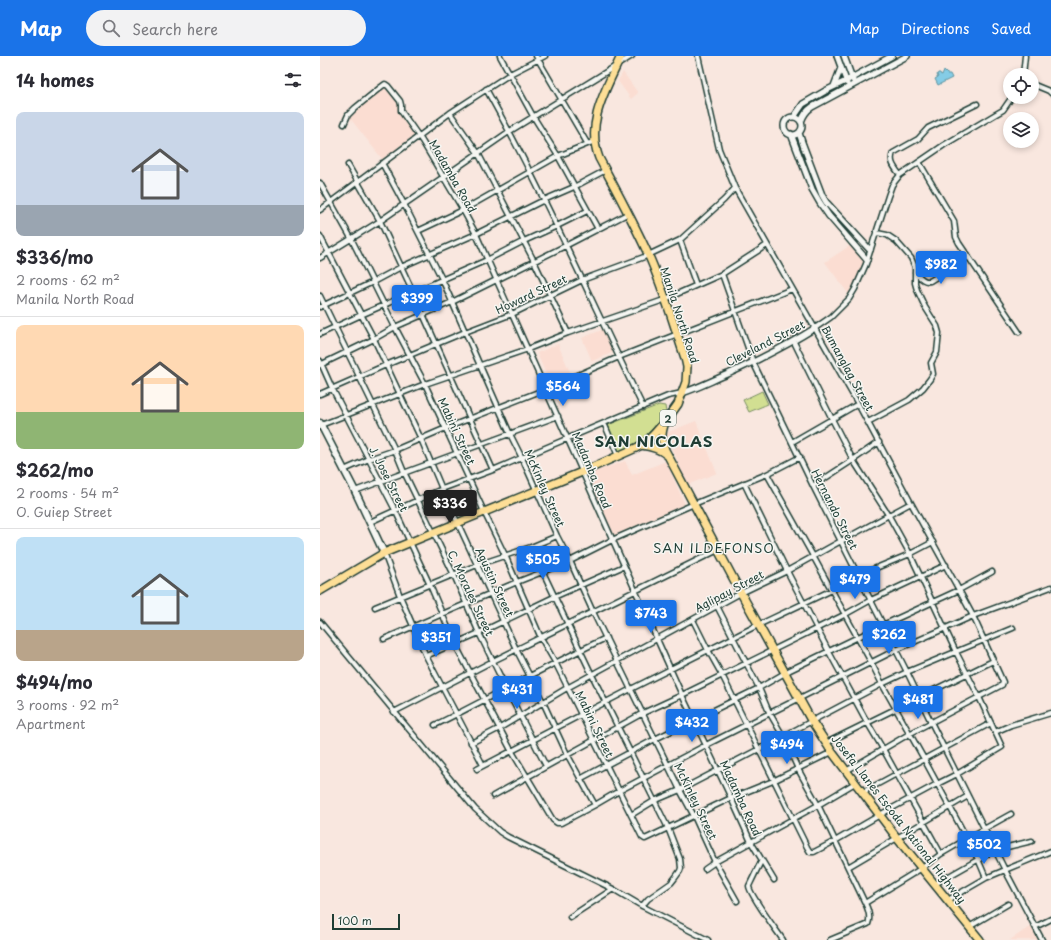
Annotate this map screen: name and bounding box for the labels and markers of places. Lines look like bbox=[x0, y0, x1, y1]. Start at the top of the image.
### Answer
pin: $982 bbox=[917, 251, 965, 285]
pin: $399 bbox=[393, 285, 441, 319]
pin: $564 bbox=[539, 373, 587, 407]
pin: $336 bbox=[426, 490, 474, 524]
pin: $505 bbox=[519, 546, 567, 580]
pin: $479 bbox=[831, 566, 879, 600]
pin: $743 bbox=[627, 600, 675, 634]
pin: $262 bbox=[865, 621, 913, 655]
pin: $351 bbox=[412, 624, 460, 658]
pin: $431 bbox=[493, 676, 541, 710]
pin: $481 bbox=[894, 686, 942, 720]
pin: $432 bbox=[668, 709, 716, 743]
pin: $494 bbox=[763, 731, 811, 765]
pin: $502 bbox=[960, 831, 1008, 865]

